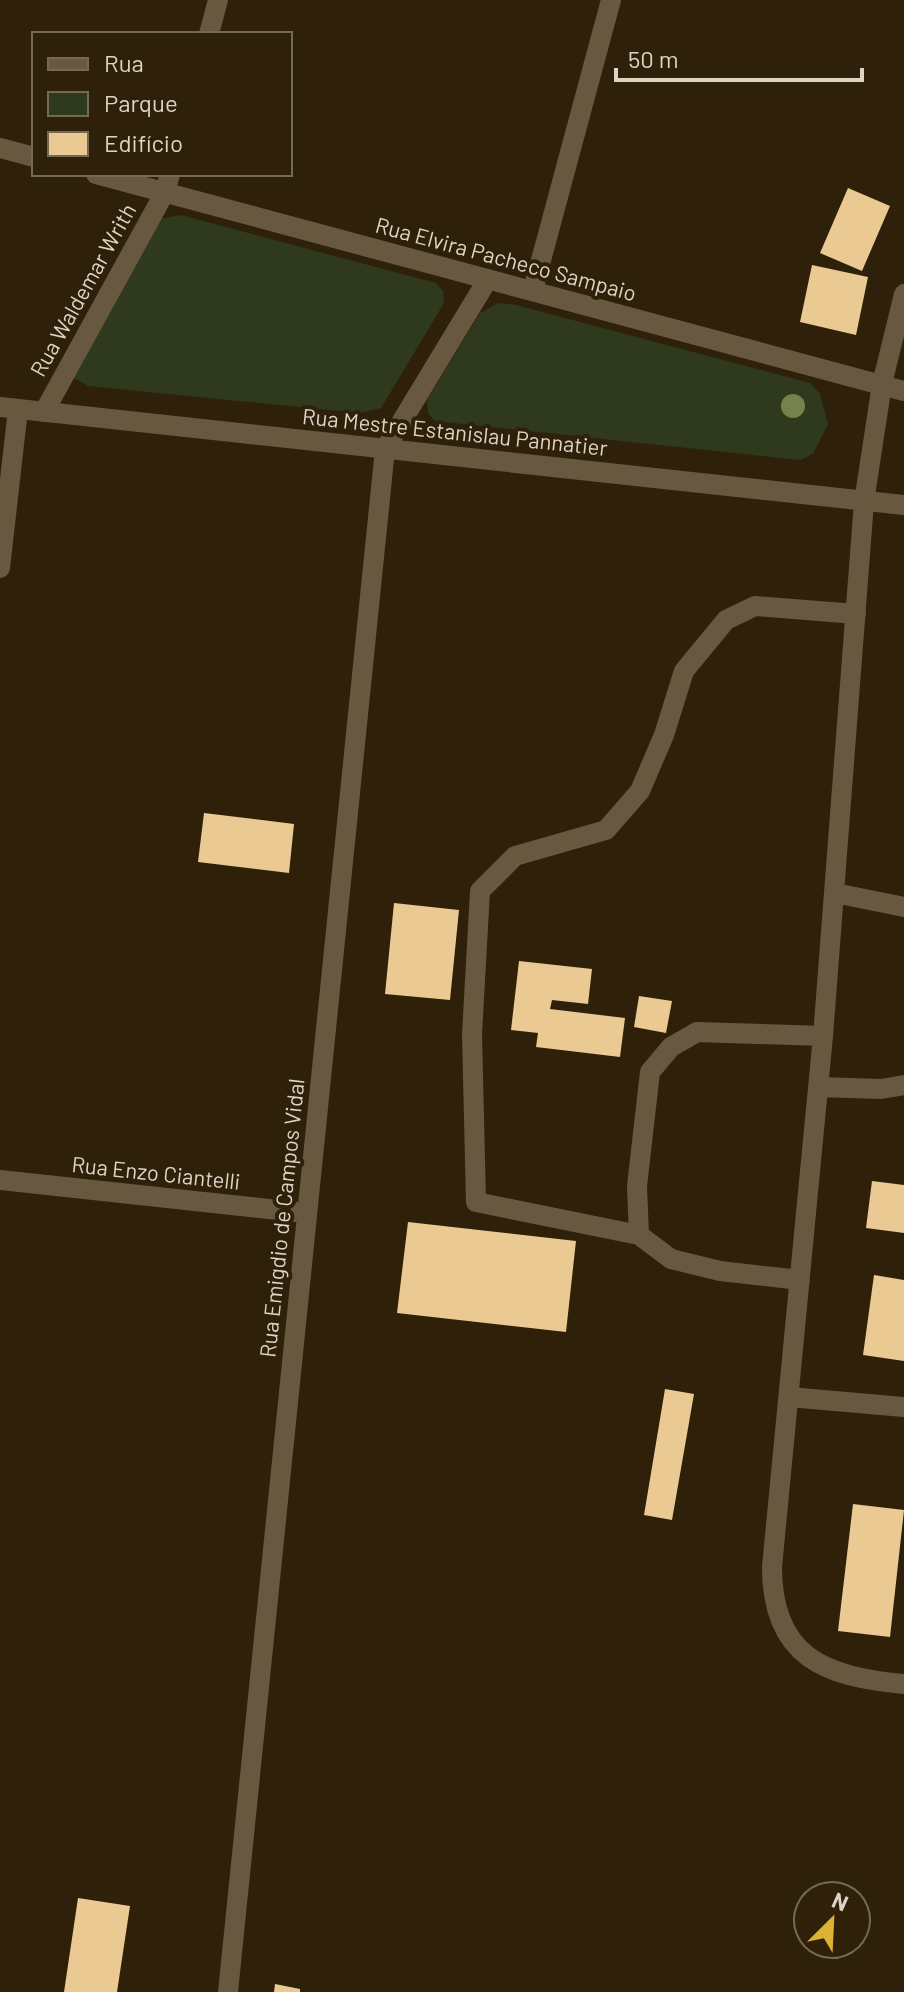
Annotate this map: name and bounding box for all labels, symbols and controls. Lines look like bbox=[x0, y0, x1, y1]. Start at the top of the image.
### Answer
legend bbox=[32, 32, 292, 176]
scale bar bbox=[616, 32, 862, 82]
text: 50 m bbox=[628, 44, 679, 73]
text: Rua bbox=[104, 48, 144, 77]
text: Parque bbox=[104, 88, 178, 117]
text: Edifício bbox=[104, 128, 183, 157]
street label: Rua Waldemar Writh bbox=[24, 199, 140, 381]
street label: Rua Elvira Pacheco Sampaio bbox=[373, 211, 640, 305]
street label: Rua Mestre Estanislau Pannatier bbox=[301, 402, 609, 460]
street label: Rua Emigdio de Campos Vidal bbox=[253, 1077, 309, 1359]
street label: Rua Enzo Ciantelli bbox=[70, 1150, 242, 1194]
north arrow bbox=[792, 1880, 872, 1960]
text: N bbox=[829, 1886, 853, 1916]

